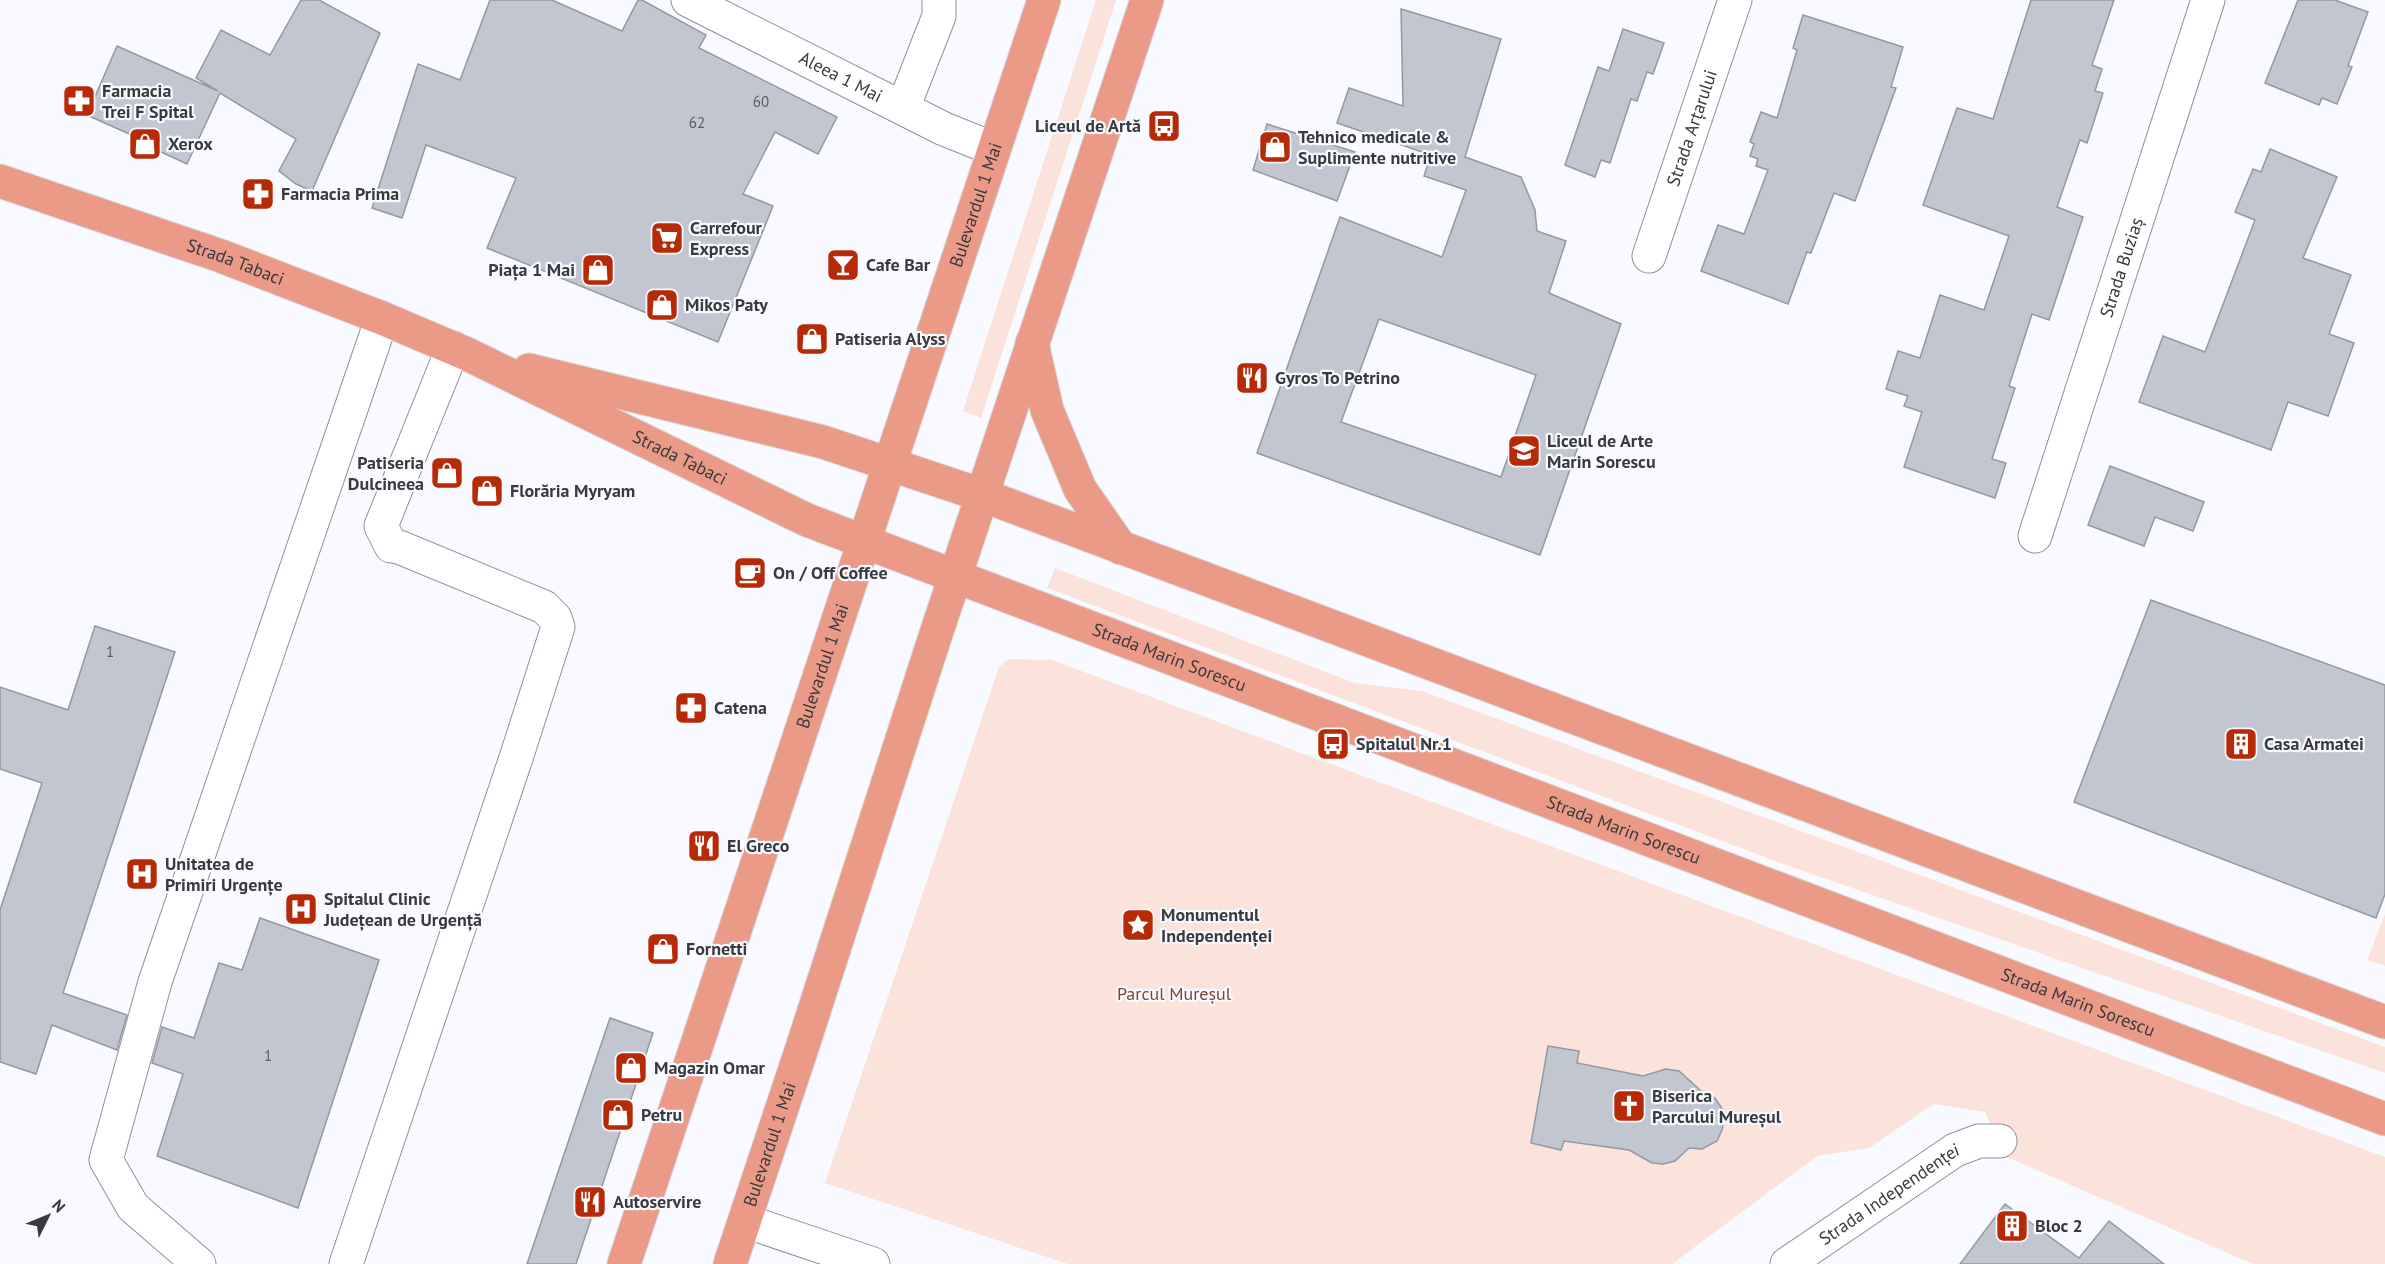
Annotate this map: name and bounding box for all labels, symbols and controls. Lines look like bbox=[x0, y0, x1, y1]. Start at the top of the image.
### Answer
street label: Aleea 1 Mai bbox=[795, 46, 886, 107]
street label: Strada Arțarului bbox=[1661, 67, 1722, 189]
place label: Farmacia Trei F Spital bbox=[102, 79, 194, 123]
pharmacy icon: Farmacia Trei F Spital bbox=[61, 83, 97, 119]
house number: 60 bbox=[753, 92, 769, 111]
bus stop icon: Liceul de Artă bbox=[1146, 108, 1182, 144]
house number: 62 bbox=[689, 113, 705, 132]
place label: Liceul de Artă bbox=[1035, 114, 1141, 137]
place label: Tehnico medicale & Suplimente nutritive bbox=[1298, 125, 1456, 169]
shop icon: Xerox bbox=[127, 126, 163, 162]
shop icon: Tehnico medicale & Suplimente nutritive bbox=[1257, 129, 1293, 165]
place label: Xerox bbox=[168, 132, 213, 155]
street label: Bulevardul 1 Mai bbox=[944, 139, 1007, 270]
pharmacy icon: Farmacia Prima bbox=[240, 176, 276, 212]
place label: Farmacia Prima bbox=[281, 182, 399, 205]
street label: Strada Buziaș bbox=[2094, 215, 2148, 320]
place label: Carrefour Express bbox=[690, 216, 763, 260]
supermarket icon: Carrefour Express bbox=[649, 220, 685, 256]
street label: Strada Tabaci bbox=[184, 233, 288, 290]
bar icon: Cafe Bar bbox=[825, 247, 861, 283]
shop icon: Piața 1 Mai bbox=[580, 252, 616, 288]
place label: Cafe Bar bbox=[866, 253, 931, 276]
place label: Piața 1 Mai bbox=[488, 258, 575, 281]
shop icon: Mikos Paty bbox=[644, 287, 680, 323]
place label: Mikos Paty bbox=[685, 293, 768, 316]
shop icon: Patiseria Alyss bbox=[794, 321, 830, 357]
place label: Patiseria Alyss bbox=[835, 327, 946, 350]
restaurant icon: Gyros To Petrino bbox=[1234, 360, 1270, 396]
place label: Gyros To Petrino bbox=[1275, 366, 1400, 389]
street label: Strada Tabaci bbox=[629, 425, 731, 490]
place label: Liceul de Arte Marin Sorescu bbox=[1547, 429, 1656, 473]
school or university icon: Liceul de Arte Marin Sorescu bbox=[1506, 433, 1542, 469]
place label: Patiseria Dulcineea bbox=[348, 451, 424, 495]
shop icon: Patiseria Dulcineea bbox=[429, 455, 465, 491]
shop icon: Florăria Myryam bbox=[469, 473, 505, 509]
place label: Florăria Myryam bbox=[510, 479, 635, 502]
cafe icon: On / Off Coffee bbox=[732, 555, 768, 591]
place label: On / Off Coffee bbox=[773, 561, 888, 584]
street label: Bulevardul 1 Mai bbox=[791, 601, 854, 731]
street label: Strada Marin Sorescu bbox=[1089, 617, 1250, 697]
house number: 1 bbox=[106, 642, 114, 661]
pharmacy icon: Catena bbox=[673, 690, 709, 726]
place label: Catena bbox=[714, 696, 767, 719]
bus stop icon: Spitalul Nr.1 bbox=[1315, 726, 1351, 762]
building icon: Casa Armatei bbox=[2223, 726, 2259, 762]
place label: Spitalul Nr.1 bbox=[1356, 732, 1452, 755]
place label: Casa Armatei bbox=[2264, 732, 2364, 755]
street label: Strada Marin Sorescu bbox=[1544, 790, 1704, 869]
restaurant icon: El Greco bbox=[686, 828, 722, 864]
place label: El Greco bbox=[727, 834, 790, 857]
place label: Unitatea de Primiri Urgențe bbox=[165, 852, 283, 896]
hospital icon: Unitatea de Primiri Urgențe bbox=[124, 856, 160, 892]
place label: Spitalul Clinic Județean de Urgență bbox=[323, 887, 482, 931]
hospital icon: Spitalul Clinic Județean de Urgență bbox=[283, 891, 319, 927]
place label: Monumentul Independenței bbox=[1161, 903, 1272, 947]
place icon: Monumentul Independenței bbox=[1120, 907, 1156, 943]
shop icon: Fornetti bbox=[645, 931, 681, 967]
place label: Fornetti bbox=[686, 937, 747, 960]
street label: Strada Marin Sorescu bbox=[1998, 962, 2158, 1042]
park label: Parcul Mureșul bbox=[1117, 982, 1232, 1005]
house number: 1 bbox=[264, 1046, 272, 1065]
shop icon: Magazin Omar bbox=[613, 1050, 649, 1086]
place label: Magazin Omar bbox=[654, 1056, 766, 1079]
street label: Bulevardul 1 Mai bbox=[738, 1079, 801, 1210]
place label: Biserica Parcului Mureșul bbox=[1652, 1084, 1782, 1128]
church icon: Biserica Parcului Mureșul bbox=[1611, 1088, 1647, 1124]
shop icon: Petru bbox=[600, 1097, 636, 1133]
place label: Petru bbox=[641, 1103, 682, 1126]
street label: Strada Independenței bbox=[1814, 1137, 1962, 1250]
restaurant icon: Autoservire bbox=[572, 1184, 608, 1220]
north arrow bbox=[18, 1186, 78, 1246]
place label: Autoservire bbox=[613, 1190, 701, 1213]
text: N bbox=[48, 1195, 70, 1216]
building icon: Bloc 2 bbox=[1994, 1208, 2030, 1244]
place label: Bloc 2 bbox=[2035, 1214, 2083, 1237]

